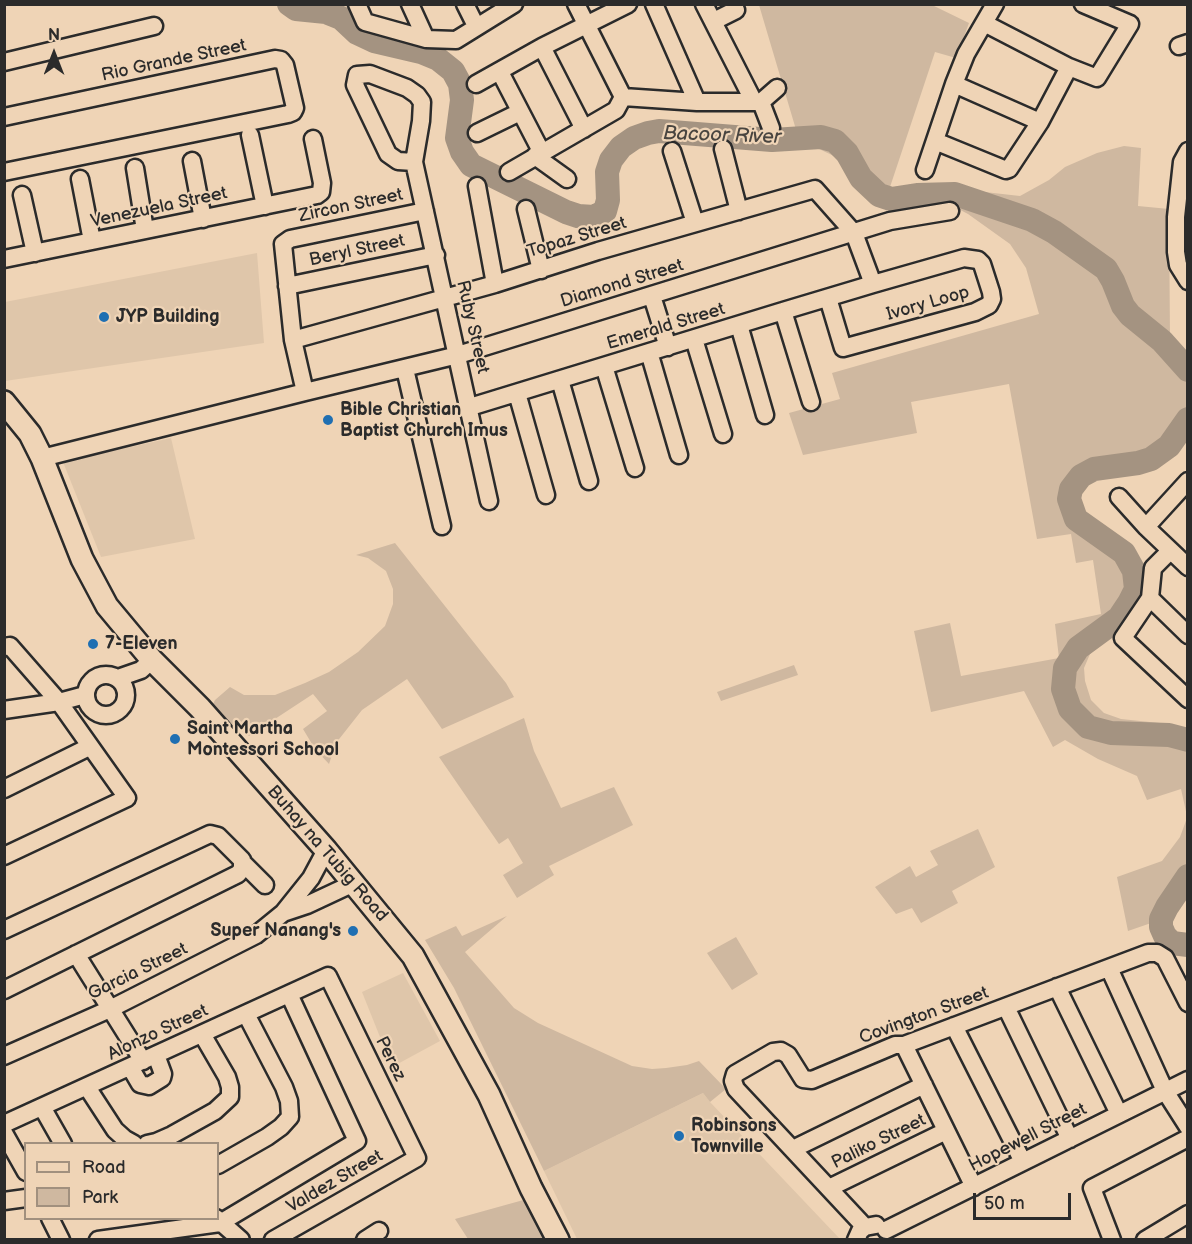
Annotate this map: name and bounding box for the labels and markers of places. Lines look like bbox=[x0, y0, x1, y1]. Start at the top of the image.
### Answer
place label: JYP Building bbox=[116, 306, 219, 328]
marker: JYP Building bbox=[97, 310, 111, 324]
place label: Bible Christian Baptist Church Imus bbox=[340, 399, 508, 442]
marker: Bible Christian Baptist Church Imus bbox=[321, 413, 335, 427]
place label: 7-Eleven bbox=[105, 633, 177, 655]
marker: 7-Eleven bbox=[86, 637, 100, 651]
place label: Saint Martha Montessori School bbox=[187, 718, 339, 760]
marker: Saint Martha Montessori School bbox=[168, 732, 182, 746]
place label: Super Nanang's bbox=[211, 920, 341, 942]
marker: Super Nanang's bbox=[346, 924, 360, 938]
place label: Robinsons Townville bbox=[691, 1115, 777, 1158]
marker: Robinsons Townville bbox=[672, 1129, 686, 1143]

